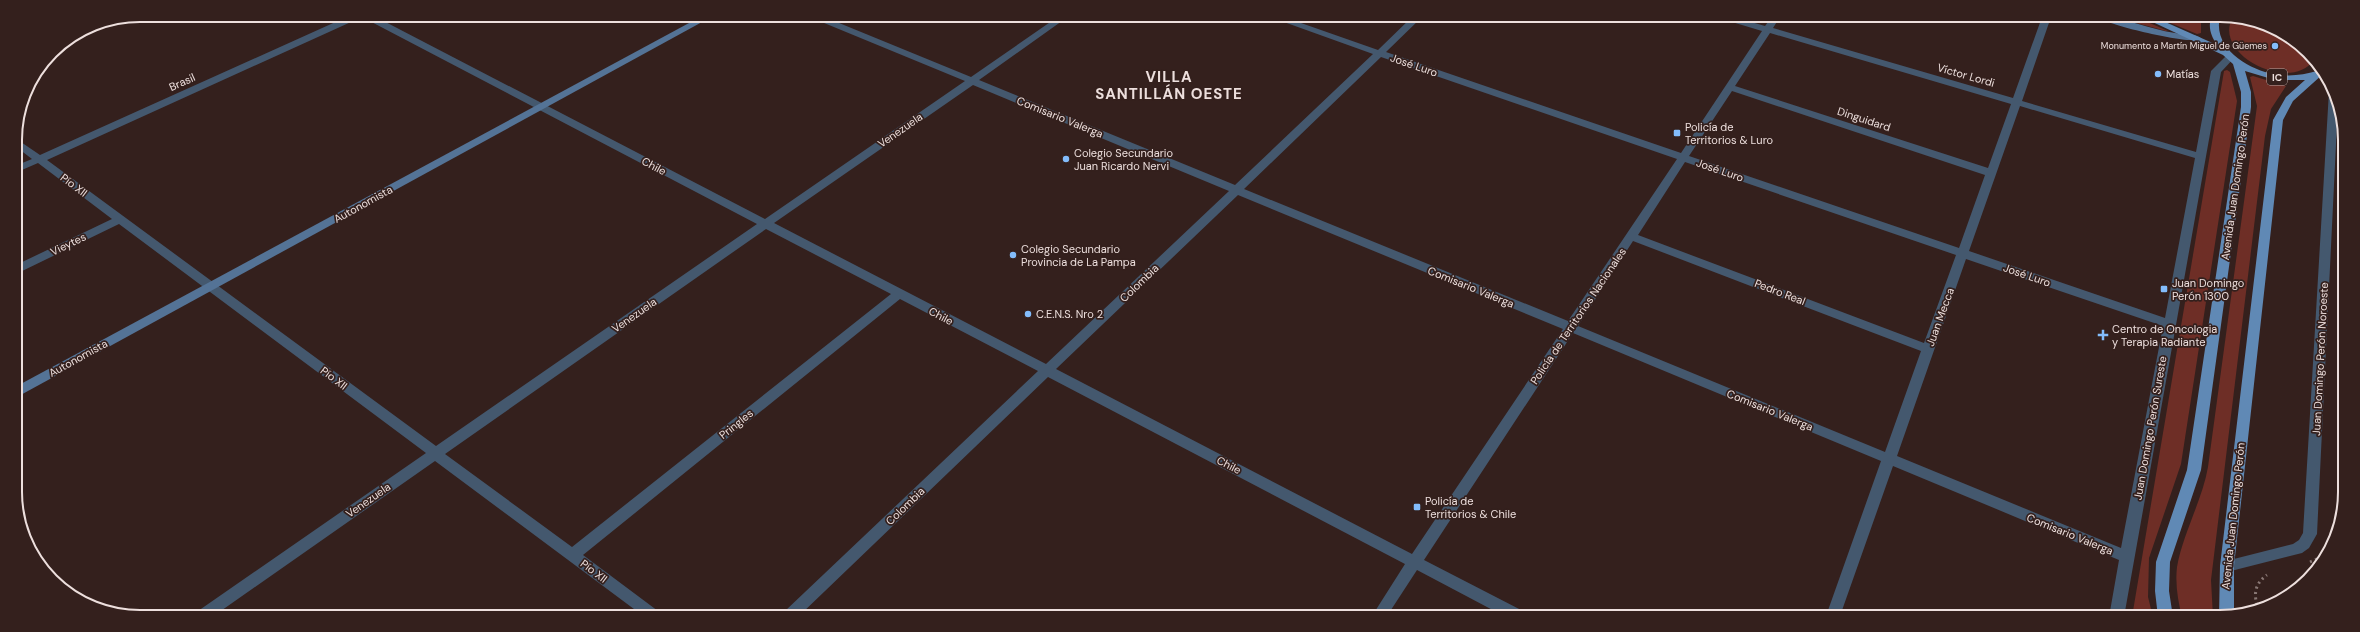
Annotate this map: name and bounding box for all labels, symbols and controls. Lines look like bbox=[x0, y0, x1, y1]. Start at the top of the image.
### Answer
place label: Monumento a Martín Miguel de Güemes bbox=[2101, 40, 2267, 52]
marker: Monumento a Martín Miguel de Güemes bbox=[2270, 41, 2280, 51]
street label: José Luro bbox=[1388, 50, 1440, 80]
street label: Víctor Lordi bbox=[1936, 60, 1996, 90]
district label: VILLA SANTILLÁN OESTE bbox=[1095, 67, 1243, 104]
place label: Matías bbox=[2166, 67, 2199, 81]
marker: Matías bbox=[2153, 69, 2163, 79]
road number: IC bbox=[2267, 69, 2287, 85]
street label: Brasil bbox=[167, 70, 197, 94]
street label: Comisario Valerga bbox=[1015, 93, 1105, 141]
street label: Dinguidard bbox=[1836, 104, 1893, 134]
street label: Venezuela bbox=[875, 109, 925, 150]
street label: Avenida Juan Domingo Perón bbox=[2218, 113, 2252, 261]
place label: Policía de Territorios & Luro bbox=[1685, 120, 1773, 147]
marker: Policía de Territorios & Luro bbox=[1672, 128, 1682, 138]
place label: Colegio Secundario Juan Ricardo Nervi bbox=[1074, 146, 1173, 173]
street label: Chile bbox=[639, 154, 669, 178]
marker: Colegio Secundario Juan Ricardo Nervi bbox=[1061, 154, 1071, 164]
street label: José Luro bbox=[1694, 155, 1746, 185]
street label: Pío XII bbox=[58, 170, 90, 200]
street label: Autonomista bbox=[331, 182, 395, 226]
street label: Vieytes bbox=[48, 229, 88, 259]
place label: Colegio Secundario Provincia de La Pampa bbox=[1021, 242, 1136, 269]
street label: Policía de Territorios Nacionales bbox=[1527, 245, 1629, 387]
marker: Colegio Secundario Provincia de La Pampa bbox=[1008, 250, 1018, 260]
street label: José Luro bbox=[2001, 260, 2053, 290]
street label: Colombia bbox=[1117, 261, 1161, 305]
street label: Comisario Valerga bbox=[1426, 263, 1516, 311]
street label: Pedro Real bbox=[1753, 276, 1807, 308]
place label: Juan Domingo Perón 1300 bbox=[2172, 276, 2244, 303]
street label: Juan Domingo Perón Noroeste bbox=[2309, 282, 2331, 436]
marker: Juan Domingo Perón 1300 bbox=[2159, 284, 2169, 294]
street label: Juan Mecca bbox=[1923, 286, 1957, 348]
street label: Venezuela bbox=[609, 294, 659, 335]
street label: Chile bbox=[926, 304, 956, 328]
place label: C.E.N.S. Nro 2 bbox=[1036, 307, 1103, 321]
marker: C.E.N.S. Nro 2 bbox=[1023, 309, 1033, 319]
place label: Centro de Oncologia y Terapia Radiante bbox=[2112, 322, 2217, 349]
marker: Centro de Oncologia y Terapia Radiante bbox=[2097, 329, 2109, 341]
street label: Autonomista bbox=[46, 336, 110, 380]
street label: Juan Domingo Perón Sureste bbox=[2130, 355, 2170, 501]
street label: Pío XII bbox=[318, 363, 350, 393]
street label: Comisario Valerga bbox=[1725, 386, 1815, 434]
street label: Pringles bbox=[716, 406, 756, 442]
street label: Avenida Juan Domingo Perón bbox=[2218, 442, 2248, 590]
street label: Chile bbox=[1214, 453, 1244, 477]
street label: Venezuela bbox=[343, 479, 393, 520]
street label: Colombia bbox=[883, 484, 927, 528]
place label: Policía de Territorios & Chile bbox=[1425, 494, 1516, 521]
marker: Policía de Territorios & Chile bbox=[1412, 502, 1422, 512]
street label: Comisario Valerga bbox=[2025, 510, 2115, 558]
street label: Pío XII bbox=[578, 556, 610, 586]

